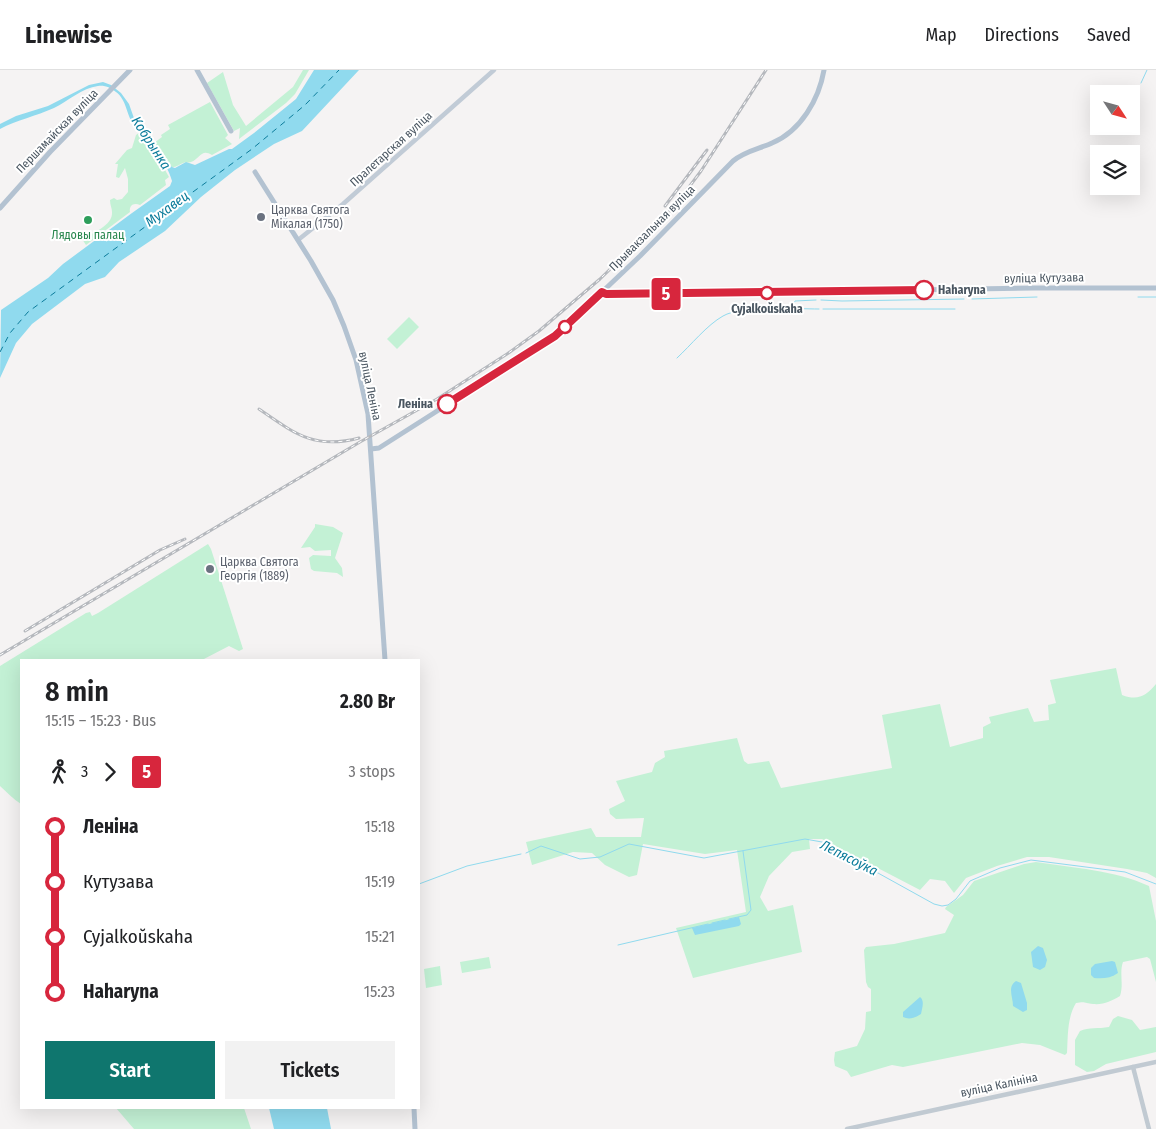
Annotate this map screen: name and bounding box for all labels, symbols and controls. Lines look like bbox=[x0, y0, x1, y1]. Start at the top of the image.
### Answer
text: Linewise bbox=[25, 21, 113, 49]
text: Map bbox=[925, 24, 957, 46]
text: Directions bbox=[985, 24, 1059, 46]
text: Saved bbox=[1087, 24, 1131, 46]
north arrow bbox=[1090, 85, 1140, 135]
map controls bbox=[1090, 85, 1140, 195]
street label: Першамайская вуліца bbox=[13, 86, 101, 176]
street label: Пралетарская вуліца bbox=[347, 108, 435, 190]
water label: Кобрынка bbox=[128, 113, 174, 173]
button: layers bbox=[1090, 145, 1140, 195]
street label: Прывакзальная вуліца bbox=[606, 182, 698, 274]
water label: Мухавец bbox=[142, 187, 192, 231]
place label: Царква Святога Мікалая (1750) bbox=[271, 203, 350, 231]
marker: Царква Святога Мікалая (1750) bbox=[255, 211, 267, 223]
marker: Лядовы палац bbox=[82, 214, 94, 226]
place label: Лядовы палац bbox=[52, 228, 125, 242]
street label: вуліца Кутузава bbox=[1004, 270, 1084, 286]
line badge: 5 bbox=[650, 278, 682, 310]
marker: Haharyna bbox=[914, 280, 934, 300]
text: 5 bbox=[662, 283, 670, 305]
place label: Haharyna bbox=[938, 283, 986, 297]
marker: Cyjalkoŭskaha bbox=[760, 286, 774, 300]
place label: Cyjalkoŭskaha bbox=[731, 301, 803, 316]
unlabelled marker bbox=[558, 320, 572, 334]
street label: вуліца Леніна bbox=[356, 350, 384, 422]
marker: Леніна bbox=[437, 394, 457, 414]
place label: Леніна bbox=[398, 397, 433, 411]
place label: Царква Святога Георгія (1889) bbox=[220, 555, 299, 583]
marker: Царква Святога Георгія (1889) bbox=[204, 563, 216, 575]
text: 8 min bbox=[45, 675, 109, 708]
text: 2.80 Br bbox=[340, 690, 395, 713]
text: 15:15 – 15:23 · Bus bbox=[45, 711, 156, 730]
icon: walk bbox=[45, 758, 73, 786]
icon: forward bbox=[96, 758, 124, 786]
text: 5 bbox=[142, 761, 151, 783]
text: 3 bbox=[81, 762, 88, 781]
text: 3 stops bbox=[348, 762, 395, 781]
text: Леніна bbox=[83, 815, 138, 838]
text: 15:18 bbox=[364, 817, 395, 836]
water label: Лепясоўка bbox=[817, 836, 881, 880]
text: Кутузава bbox=[83, 870, 154, 893]
text: 15:19 bbox=[365, 872, 395, 891]
text: Cyjalkoŭskaha bbox=[83, 925, 193, 948]
text: 15:21 bbox=[365, 927, 395, 946]
text: Haharyna bbox=[83, 980, 159, 1003]
text: 15:23 bbox=[364, 982, 395, 1001]
button: Start bbox=[45, 1041, 215, 1099]
button: Tickets bbox=[225, 1041, 395, 1099]
street label: вуліца Калініна bbox=[959, 1070, 1039, 1100]

